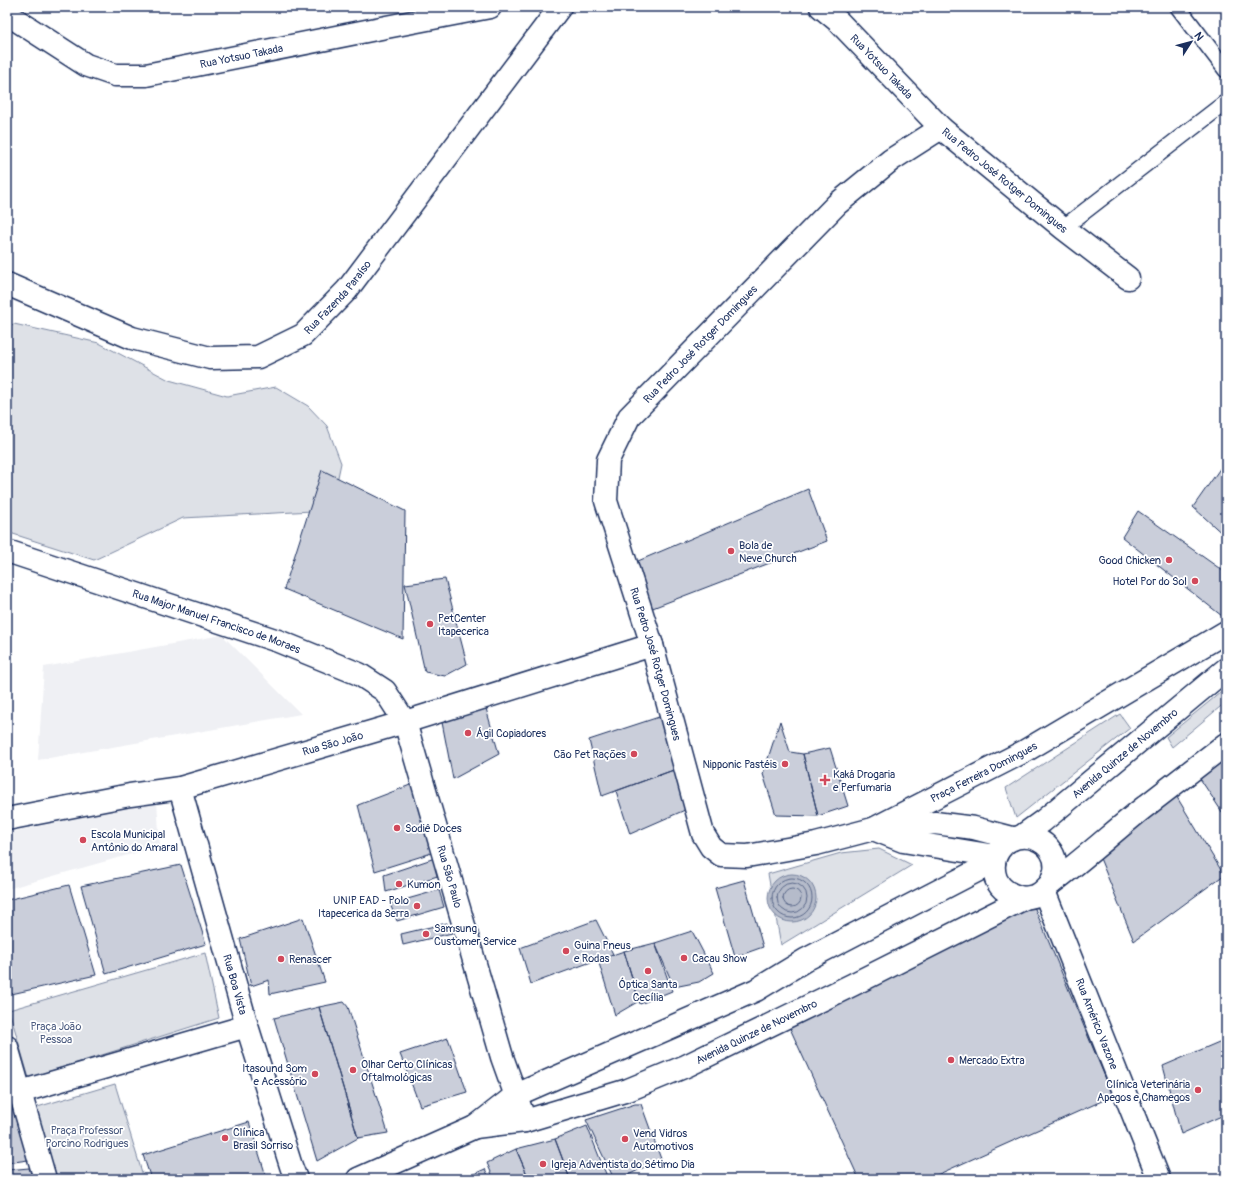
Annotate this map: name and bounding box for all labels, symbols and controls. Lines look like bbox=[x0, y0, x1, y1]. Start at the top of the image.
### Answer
north arrow bbox=[1171, 22, 1211, 62]
text: N bbox=[1191, 30, 1206, 44]
street label: Rua Yotsuo Takada bbox=[847, 32, 915, 102]
street label: Rua Yotsuo Takada bbox=[199, 42, 284, 71]
street label: Rua Pedro José Rotger Domingues bbox=[939, 125, 1070, 236]
street label: Rua Fazenda Paraíso bbox=[302, 258, 374, 337]
street label: Rua Pedro José Rotger Domingues bbox=[641, 283, 760, 406]
place label: Bola de Neve Church bbox=[739, 539, 797, 565]
marker: Bola de Neve Church bbox=[726, 546, 736, 556]
place label: Good Chicken bbox=[1098, 554, 1161, 567]
marker: Good Chicken bbox=[1164, 555, 1174, 565]
place label: Hotel Por do Sol bbox=[1113, 575, 1187, 588]
marker: Hotel Por do Sol bbox=[1190, 576, 1200, 586]
street label: Rua Pedro José Rotger Domingues bbox=[627, 586, 683, 742]
street label: Rua Major Manuel Francisco de Moraes bbox=[131, 587, 302, 657]
place label: PetCenter Itapecerica bbox=[438, 612, 489, 638]
marker: PetCenter Itapecerica bbox=[425, 619, 435, 629]
street label: Avenida Quinze de Novembro bbox=[1070, 706, 1181, 801]
place label: Ágil Copiadores bbox=[476, 727, 546, 740]
marker: Ágil Copiadores bbox=[463, 728, 473, 738]
street label: Rua São João bbox=[301, 729, 365, 759]
street label: Praça Ferreira Domingues bbox=[928, 739, 1039, 805]
place label: Cão Pet Rações bbox=[553, 748, 626, 761]
marker: Cão Pet Rações bbox=[629, 749, 639, 759]
place label: Nipponic Pastéis bbox=[702, 758, 777, 771]
marker: Nipponic Pastéis bbox=[780, 759, 790, 769]
place label: Kaká Drogaria e Perfumaria bbox=[833, 768, 895, 794]
marker: Kaká Drogaria e Perfumaria bbox=[820, 775, 830, 785]
place label: Sodiê Doces bbox=[405, 822, 462, 835]
marker: Sodiê Doces bbox=[392, 823, 402, 833]
place label: Escola Municipal Antônio do Amaral bbox=[91, 828, 178, 854]
marker: Escola Municipal Antônio do Amaral bbox=[78, 835, 88, 845]
street label: Rua São Paulo bbox=[434, 844, 465, 910]
place label: Kumon bbox=[407, 878, 441, 891]
marker: Kumon bbox=[394, 879, 404, 889]
place label: UNIP EAD - Polo Itapecerica da Serra bbox=[318, 894, 409, 920]
marker: UNIP EAD - Polo Itapecerica da Serra bbox=[412, 901, 422, 911]
place label: Samsung Customer Service bbox=[434, 922, 517, 948]
marker: Samsung Customer Service bbox=[421, 929, 431, 939]
place label: Guina Pneus e Rodas bbox=[574, 939, 631, 965]
marker: Guina Pneus e Rodas bbox=[561, 946, 571, 956]
place label: Cacau Show bbox=[692, 952, 748, 965]
street label: Rua Boa Vista bbox=[220, 953, 249, 1016]
place label: Renascer bbox=[289, 953, 332, 966]
marker: Cacau Show bbox=[679, 953, 689, 963]
marker: Renascer bbox=[276, 954, 286, 964]
marker: Óptica Santa Cecília bbox=[643, 966, 653, 976]
place label: Óptica Santa Cecília bbox=[619, 977, 677, 1004]
street label: Rua Américo Vazone bbox=[1073, 977, 1121, 1072]
street label: Avenida Quinze de Novembro bbox=[694, 997, 819, 1067]
park label: Praça João Pessoa bbox=[31, 1020, 82, 1046]
place label: Mercado Extra bbox=[959, 1054, 1025, 1067]
marker: Mercado Extra bbox=[946, 1055, 956, 1065]
place label: Olhar Certo Clínicas Oftalmológicas bbox=[361, 1058, 452, 1084]
place label: Itasound Som e Acessório bbox=[242, 1062, 307, 1088]
marker: Olhar Certo Clínicas Oftalmológicas bbox=[348, 1065, 358, 1075]
marker: Itasound Som e Acessório bbox=[310, 1069, 320, 1079]
place label: Clínica Veterinária Apegos e Chamegos bbox=[1097, 1078, 1190, 1104]
marker: Clínica Veterinária Apegos e Chamegos bbox=[1193, 1085, 1203, 1095]
park label: Praça Professor Porcino Rodrigues bbox=[45, 1124, 129, 1150]
place label: Clínica Brasil Sorriso bbox=[233, 1126, 293, 1152]
place label: Vend Vidros Automotivos bbox=[633, 1127, 693, 1153]
marker: Clínica Brasil Sorriso bbox=[220, 1133, 230, 1143]
marker: Vend Vidros Automotivos bbox=[620, 1134, 630, 1144]
place label: Igreja Adventista do Sétimo Dia bbox=[551, 1158, 695, 1171]
marker: Igreja Adventista do Sétimo Dia bbox=[538, 1159, 548, 1169]

